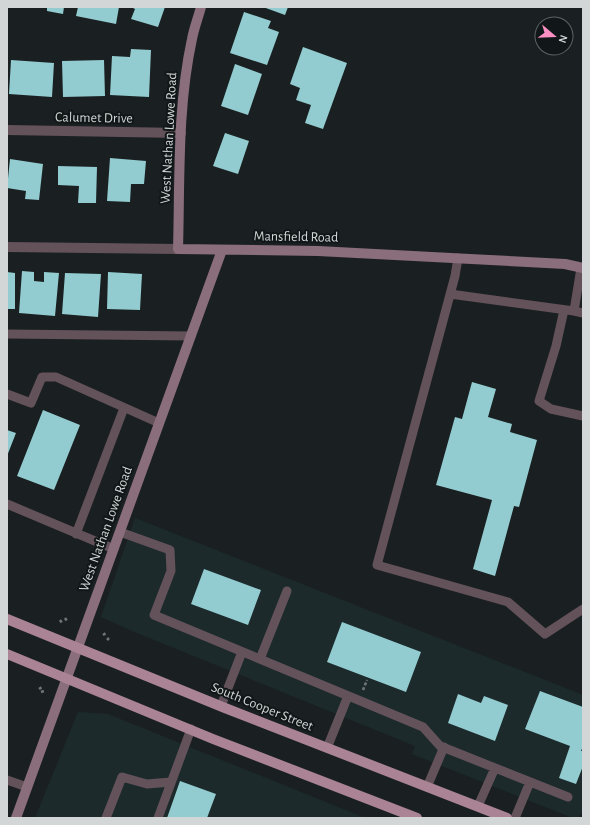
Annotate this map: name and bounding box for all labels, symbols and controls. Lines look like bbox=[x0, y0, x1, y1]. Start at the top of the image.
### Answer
north arrow bbox=[534, 16, 574, 56]
text: N bbox=[557, 34, 569, 45]
street label: West Nathan Lowe Road bbox=[159, 72, 179, 204]
street label: Calumet Drive bbox=[55, 110, 133, 126]
street label: Mansfield Road bbox=[254, 229, 338, 245]
street label: West Nathan Lowe Road bbox=[77, 465, 135, 593]
street label: South Cooper Street bbox=[209, 680, 315, 734]

